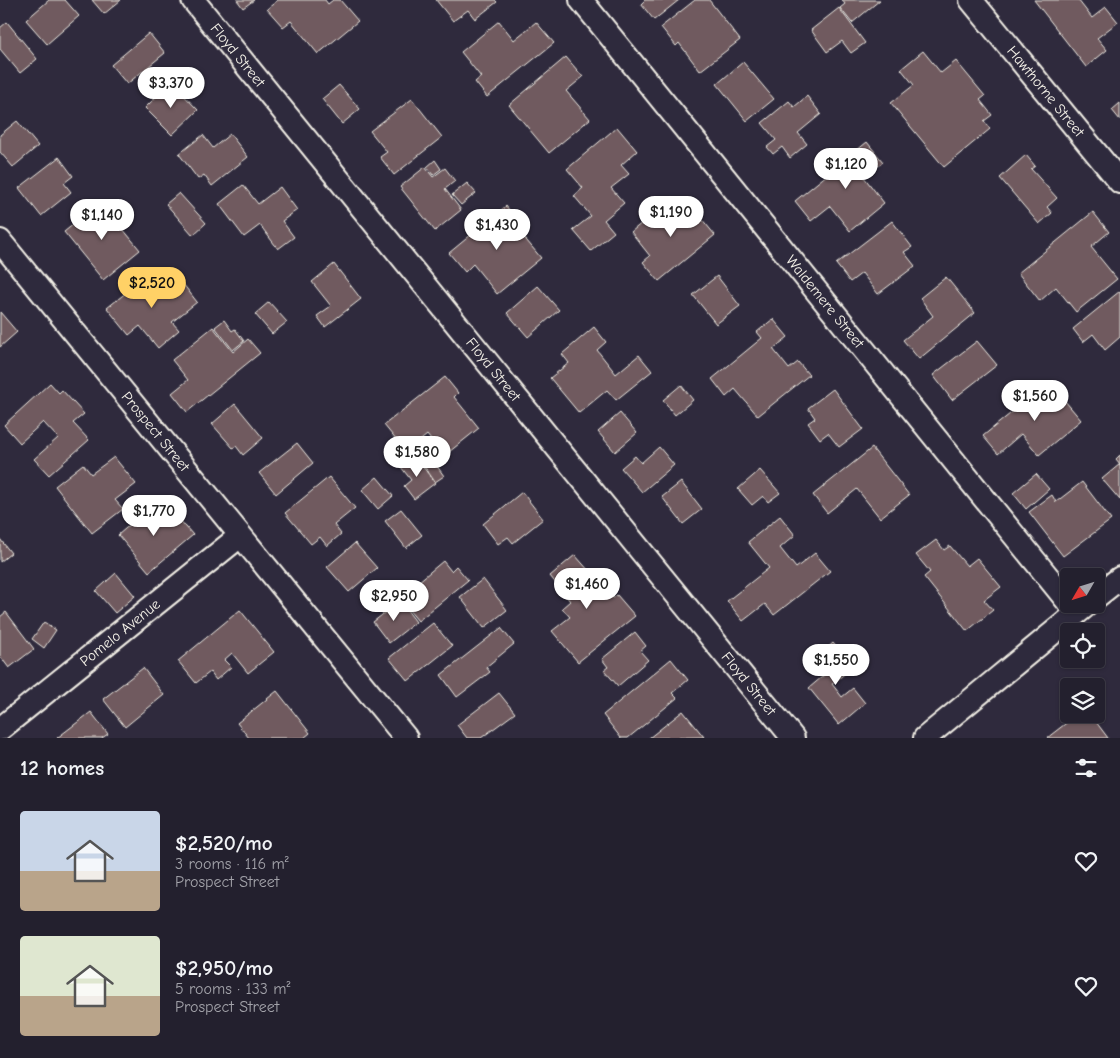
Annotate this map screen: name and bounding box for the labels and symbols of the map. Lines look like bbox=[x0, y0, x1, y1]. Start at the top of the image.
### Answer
street label: Floyd Street bbox=[207, 20, 269, 91]
street label: Hawthorne Street bbox=[1003, 42, 1089, 141]
pin: $3,370 bbox=[130, 66, 212, 109]
pin: $1,120 bbox=[805, 148, 887, 190]
pin: $1,190 bbox=[630, 196, 712, 238]
pin: $1,140 bbox=[61, 198, 143, 241]
pin: $1,430 bbox=[456, 208, 538, 251]
street label: Waldemere Street bbox=[782, 252, 868, 352]
pin: $2,520 bbox=[111, 266, 193, 309]
street label: Floyd Street bbox=[462, 334, 525, 405]
pin: $1,560 bbox=[994, 380, 1076, 422]
street label: Prospect Street bbox=[118, 388, 194, 476]
pin: $1,580 bbox=[376, 436, 458, 478]
pin: $1,770 bbox=[113, 494, 195, 537]
pin: $1,460 bbox=[546, 568, 628, 610]
north arrow bbox=[1060, 568, 1105, 612]
pin: $2,950 bbox=[353, 580, 435, 622]
street label: Pomelo Avenue bbox=[76, 595, 164, 670]
pin: $1,550 bbox=[795, 644, 877, 686]
street label: Floyd Street bbox=[718, 648, 780, 720]

